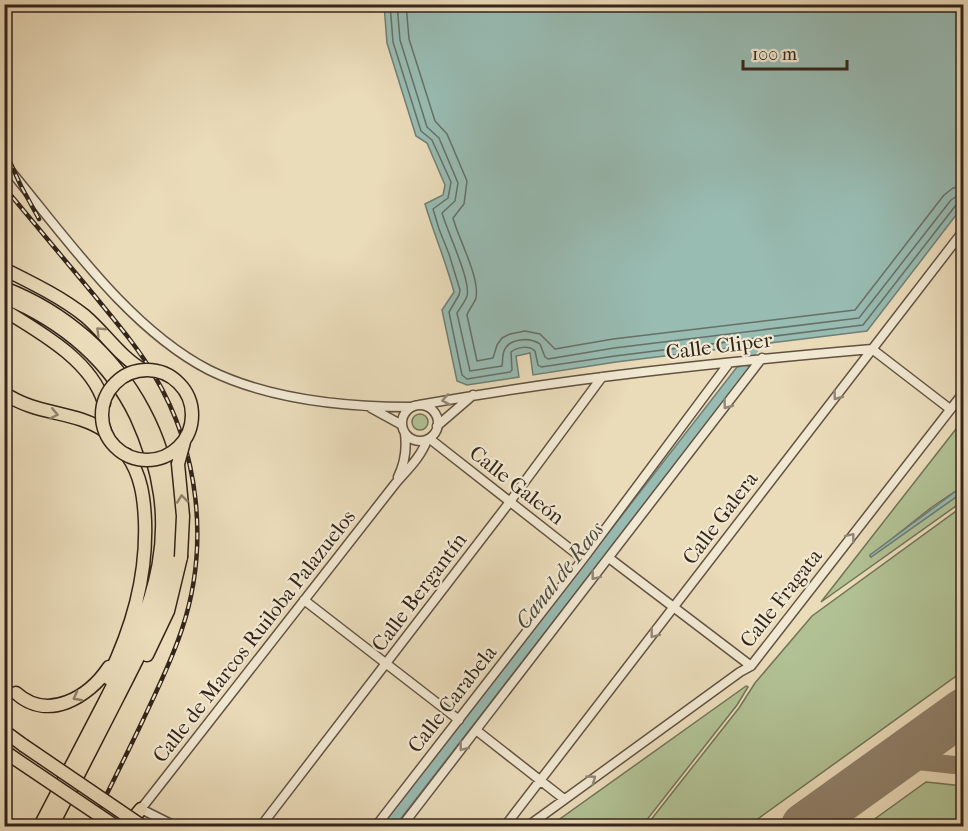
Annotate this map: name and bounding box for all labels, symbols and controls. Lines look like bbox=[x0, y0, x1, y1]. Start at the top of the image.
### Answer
scale bar bbox=[743, 33, 846, 71]
text: 100 m bbox=[752, 44, 797, 65]
one-way arrow bbox=[97, 327, 108, 338]
street label: Calle Cliper bbox=[664, 328, 774, 364]
one-way arrow bbox=[833, 389, 844, 400]
one-way arrow bbox=[441, 393, 451, 406]
one-way arrow bbox=[723, 398, 734, 409]
one-way arrow bbox=[49, 406, 59, 419]
street label: Calle Galeón bbox=[465, 441, 569, 529]
street label: Calle Galera bbox=[677, 467, 763, 569]
one-way arrow bbox=[176, 494, 189, 503]
street label: Calle de Marcos Ruiloba Palazuelos bbox=[148, 505, 360, 767]
water label: Canal de Raos bbox=[510, 516, 610, 634]
street label: Calle Bergantín bbox=[367, 528, 471, 656]
one-way arrow bbox=[844, 533, 855, 544]
street label: Calle Fragata bbox=[735, 544, 827, 652]
one-way arrow bbox=[591, 570, 602, 581]
one-way arrow bbox=[651, 627, 662, 638]
street label: Calle Carabela bbox=[403, 640, 501, 757]
one-way arrow bbox=[73, 690, 83, 701]
one-way arrow bbox=[459, 741, 470, 752]
one-way arrow bbox=[586, 775, 597, 786]

